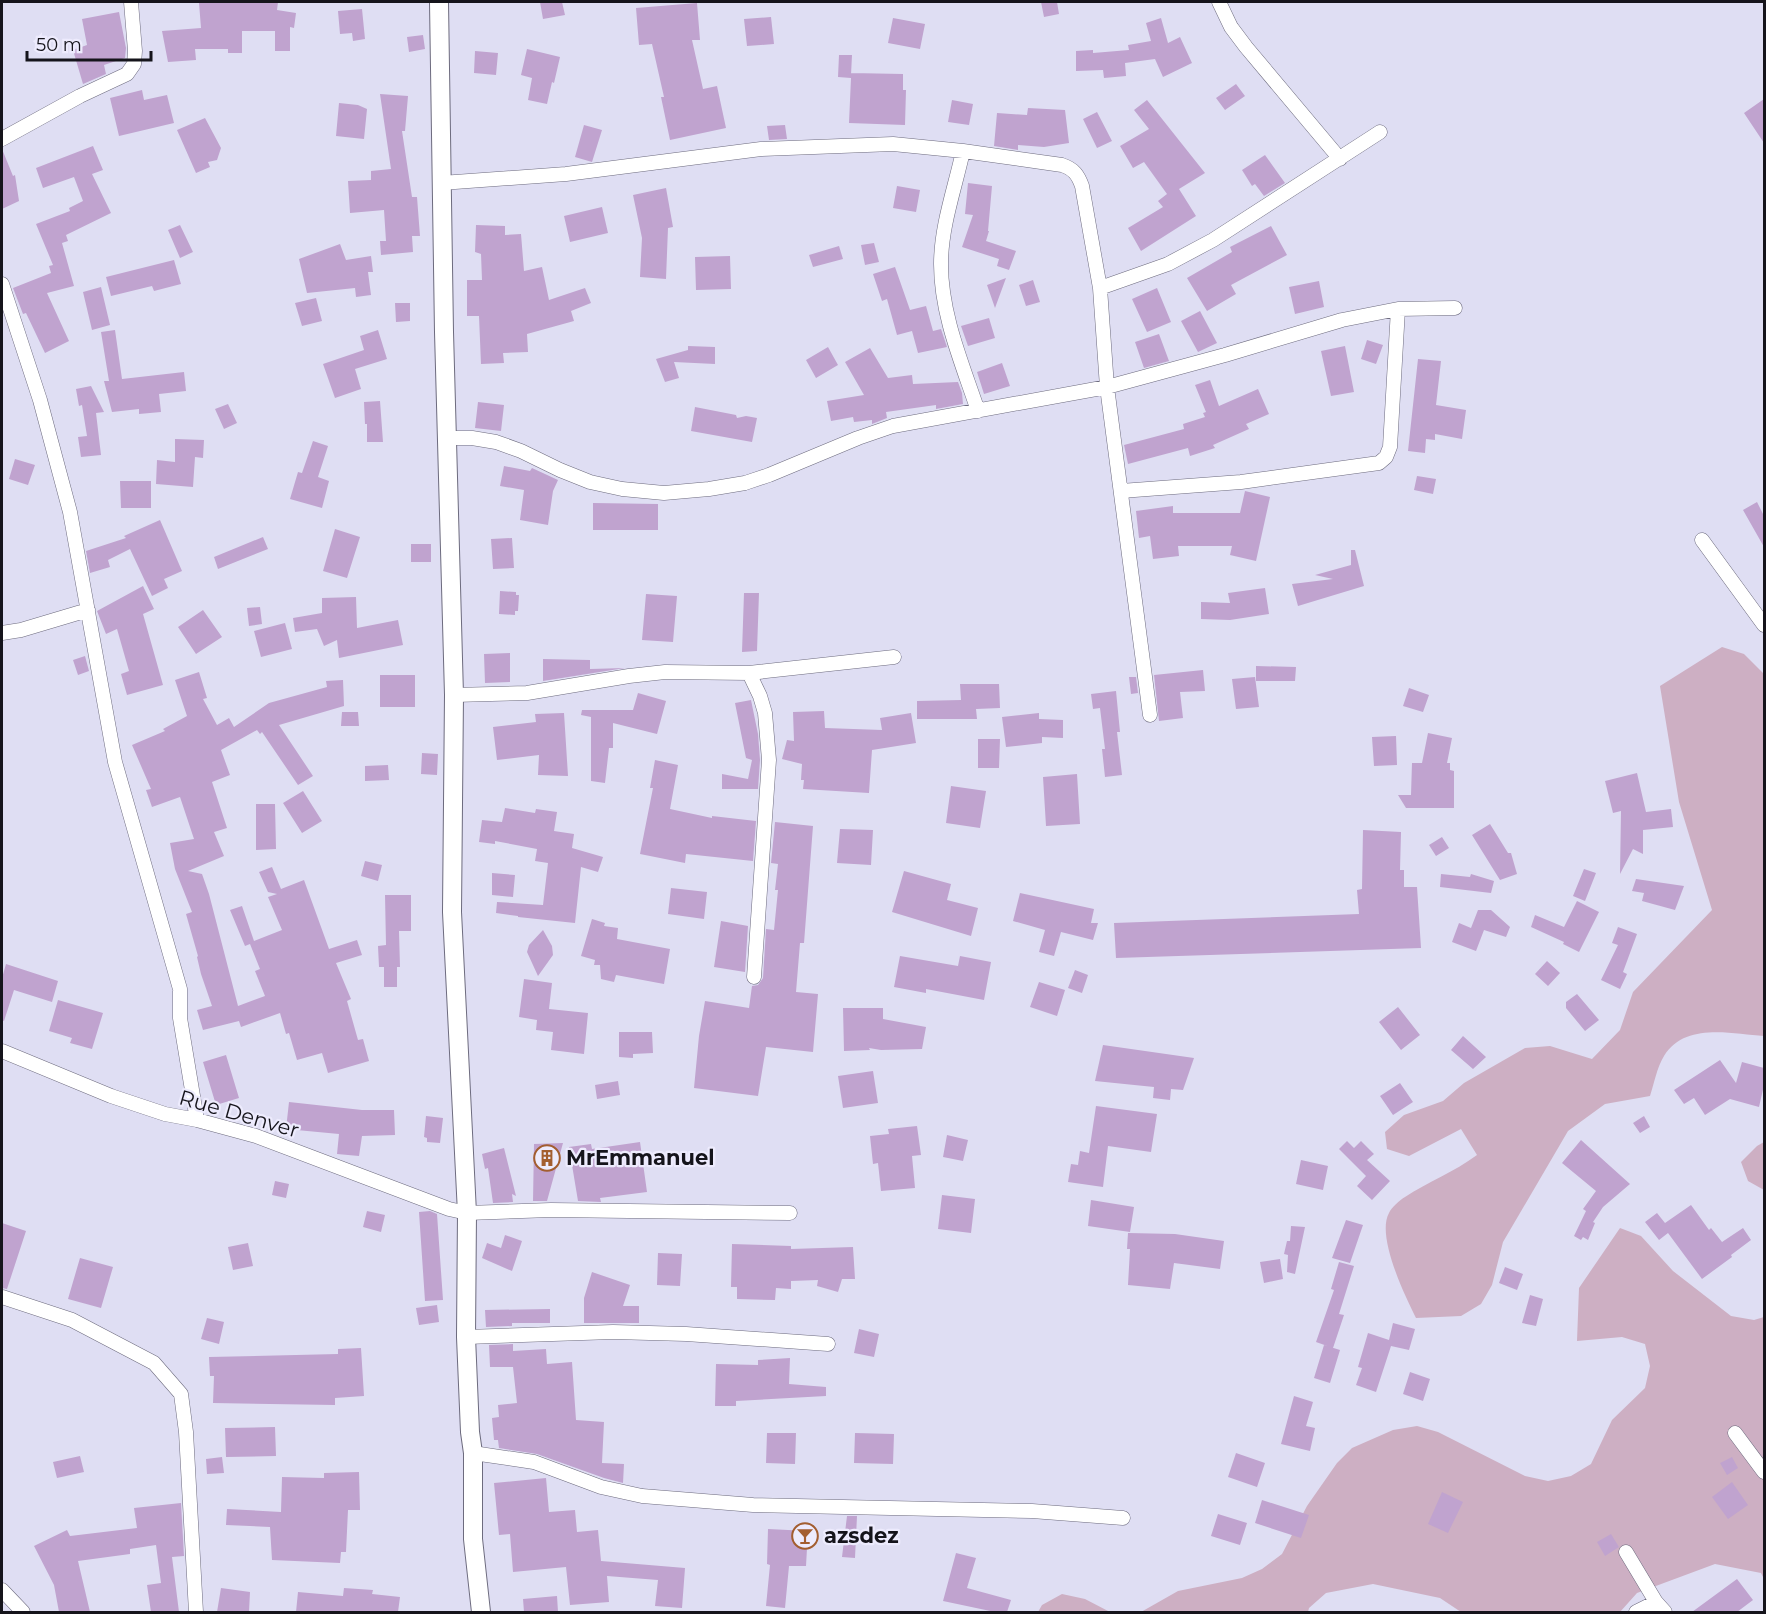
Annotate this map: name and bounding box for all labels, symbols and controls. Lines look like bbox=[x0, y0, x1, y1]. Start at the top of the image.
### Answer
scale bar bbox=[27, 24, 152, 62]
text: 50 m bbox=[36, 34, 82, 56]
street label: Rue Denver bbox=[176, 1084, 302, 1143]
building icon: MrEmmanuel bbox=[532, 1143, 562, 1173]
place label: MrEmmanuel bbox=[566, 1145, 715, 1170]
bar icon: azsdez bbox=[790, 1521, 820, 1551]
place label: azsdez bbox=[824, 1523, 899, 1548]

